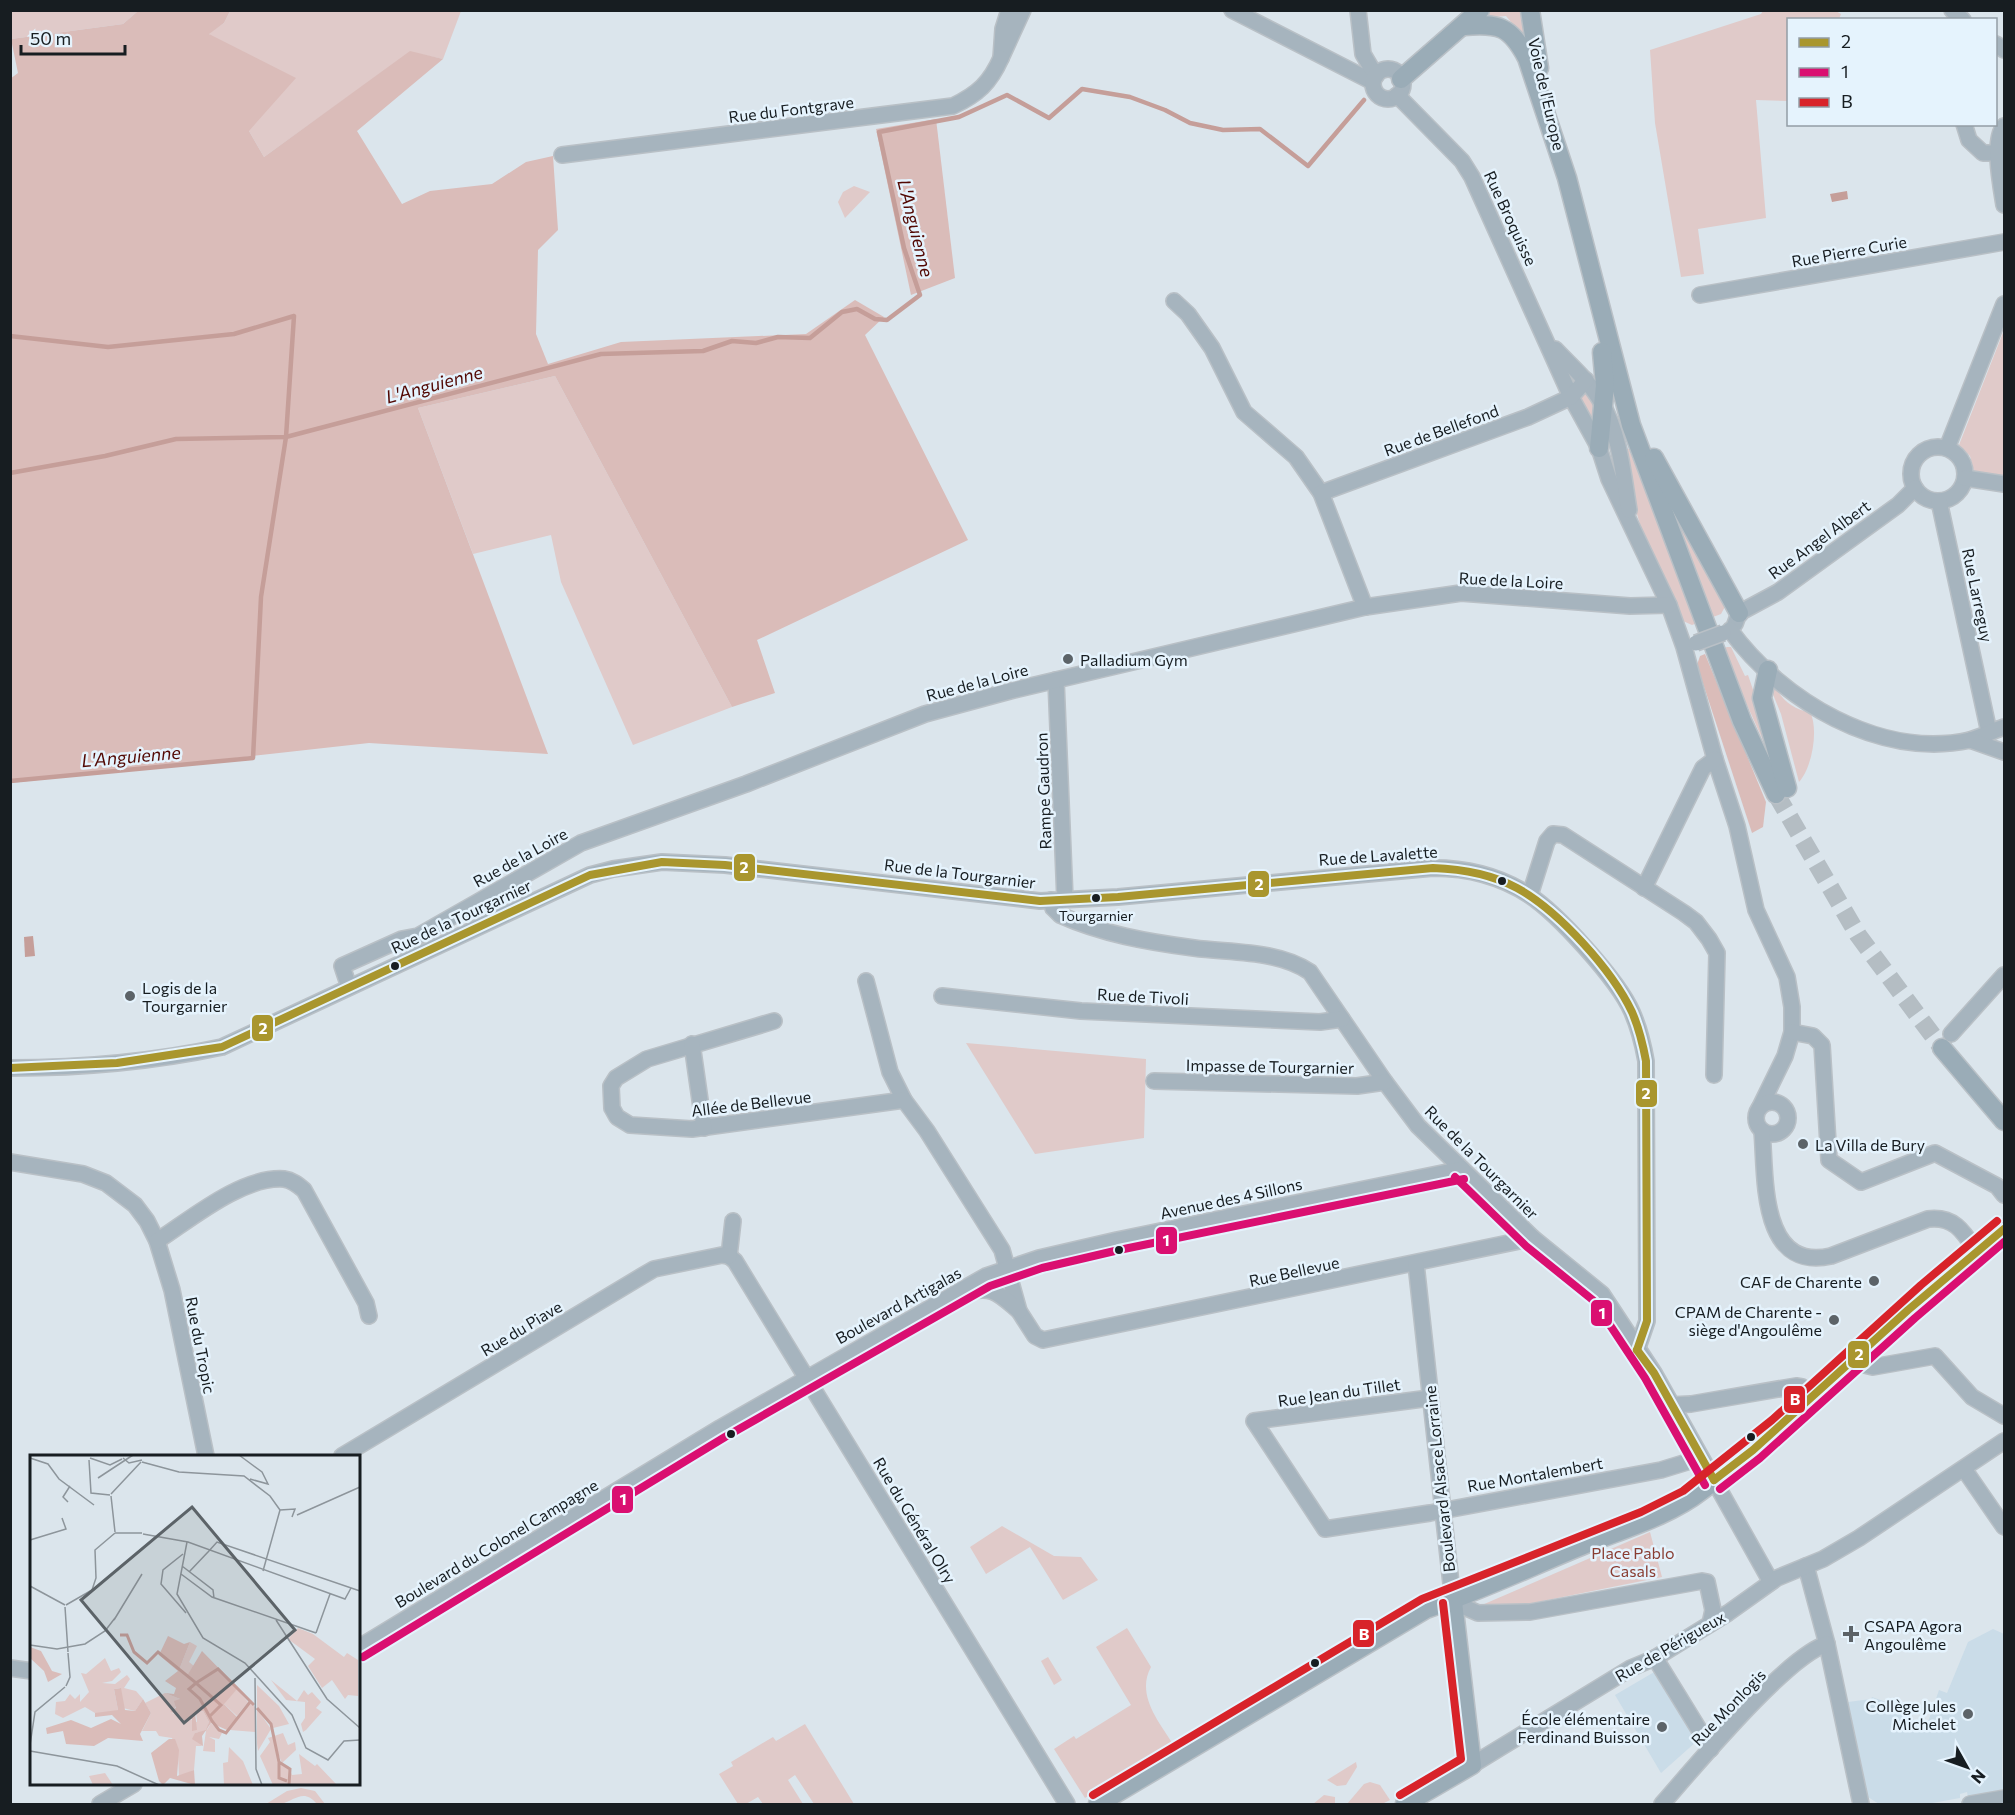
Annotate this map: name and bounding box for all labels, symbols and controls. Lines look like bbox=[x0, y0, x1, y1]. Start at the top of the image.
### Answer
scale bar bbox=[21, 18, 124, 56]
legend bbox=[1787, 18, 1997, 126]
text: 50 m bbox=[30, 27, 71, 49]
text: 2 bbox=[1841, 30, 1851, 52]
street label: Voie de l'Europe bbox=[1525, 36, 1569, 152]
text: 1 bbox=[1841, 60, 1849, 82]
text: B bbox=[1841, 90, 1853, 112]
street label: Rue du Fontgrave bbox=[727, 92, 855, 126]
street label: Rue Broquisse bbox=[1481, 168, 1541, 268]
water label: L'Anguienne bbox=[893, 177, 939, 280]
street label: Rue Pierre Curie bbox=[1790, 232, 1908, 270]
water label: L'Anguienne bbox=[383, 360, 486, 408]
street label: Rue de Bellefond bbox=[1381, 400, 1501, 460]
street label: Rue Angel Albert bbox=[1764, 495, 1874, 582]
street label: Rue Larreguy bbox=[1959, 546, 1997, 644]
street label: Rue de la Loire bbox=[1458, 568, 1564, 592]
place label: Palladium Gym bbox=[1080, 650, 1188, 669]
marker: Palladium Gym bbox=[1061, 652, 1075, 666]
street label: Rue de la Loire bbox=[924, 659, 1030, 705]
street label: Rampe Gaudron bbox=[1031, 732, 1055, 850]
water label: L'Anguienne bbox=[80, 741, 182, 771]
street label: Rue de la Loire bbox=[470, 823, 570, 891]
street label: Rue de Lavalette bbox=[1318, 841, 1438, 869]
line badge: 2 bbox=[733, 853, 756, 882]
street label: Rue de la Tourgarnier bbox=[883, 854, 1038, 892]
text: 2 bbox=[739, 857, 749, 876]
line badge: 2 bbox=[1247, 870, 1270, 898]
text: 2 bbox=[1254, 874, 1264, 893]
street label: Rue de la Tourgarnier bbox=[388, 875, 535, 957]
unlabelled marker bbox=[1496, 875, 1508, 887]
marker: Tourgarnier bbox=[1090, 892, 1102, 904]
place label: Tourgarnier bbox=[1059, 907, 1134, 924]
unlabelled marker bbox=[389, 960, 401, 972]
place label: Logis de la Tourgarnier bbox=[142, 978, 228, 1015]
street label: Rue de Tivoli bbox=[1097, 984, 1189, 1008]
marker: Logis de la Tourgarnier bbox=[123, 989, 137, 1003]
line badge: 2 bbox=[251, 1014, 274, 1042]
text: 2 bbox=[258, 1018, 268, 1037]
street label: Impasse de Tourgarnier bbox=[1186, 1055, 1355, 1077]
line badge: 2 bbox=[1635, 1079, 1658, 1108]
text: 2 bbox=[1641, 1083, 1651, 1102]
street label: Allée de Bellevue bbox=[690, 1086, 812, 1120]
street label: Rue de la Tourgarnier bbox=[1421, 1101, 1543, 1223]
place label: La Villa de Bury bbox=[1815, 1135, 1925, 1154]
marker: La Villa de Bury bbox=[1796, 1137, 1810, 1151]
street label: Avenue des 4 Sillons bbox=[1158, 1174, 1304, 1222]
line badge: 1 bbox=[1155, 1226, 1178, 1255]
text: 1 bbox=[1162, 1230, 1170, 1249]
unlabelled marker bbox=[1113, 1244, 1125, 1256]
street label: Rue Bellevue bbox=[1247, 1252, 1341, 1290]
street label: Boulevard Artigalas bbox=[832, 1263, 964, 1347]
place label: CAF de Charente bbox=[1740, 1272, 1862, 1291]
marker: CAF de Charente bbox=[1867, 1274, 1881, 1288]
street label: Rue du Tropic bbox=[182, 1295, 220, 1395]
street label: Rue du Piave bbox=[477, 1296, 565, 1360]
line badge: 1 bbox=[1590, 1299, 1613, 1327]
place label: CPAM de Charente - siège d'Angoulême bbox=[1675, 1302, 1822, 1339]
text: 1 bbox=[1598, 1303, 1606, 1322]
marker: CPAM de Charente - siège d'Angoulême bbox=[1827, 1313, 1841, 1327]
line badge: 2 bbox=[1847, 1340, 1870, 1369]
text: 2 bbox=[1854, 1344, 1864, 1363]
street label: Rue Jean du Tillet bbox=[1277, 1374, 1402, 1410]
street label: Boulevard Alsace Lorraine bbox=[1420, 1385, 1458, 1573]
line badge: B bbox=[1783, 1385, 1806, 1414]
text: B bbox=[1790, 1389, 1801, 1408]
unlabelled marker bbox=[725, 1428, 737, 1440]
unlabelled marker bbox=[1745, 1431, 1757, 1443]
street label: Rue Montalembert bbox=[1466, 1453, 1605, 1495]
street label: Rue du Général Olry bbox=[870, 1454, 960, 1586]
inset map bbox=[30, 1455, 360, 1785]
street label: Boulevard du Colonel Campagne bbox=[391, 1475, 601, 1611]
line badge: 1 bbox=[611, 1485, 634, 1514]
text: 1 bbox=[619, 1489, 627, 1508]
park label: Place Pablo Casals bbox=[1591, 1543, 1675, 1580]
street label: Rue de Périgueux bbox=[1612, 1607, 1729, 1685]
place label: CSAPA Agora Angoulême bbox=[1864, 1616, 1962, 1653]
line badge: B bbox=[1352, 1619, 1375, 1648]
text: B bbox=[1359, 1624, 1370, 1643]
marker: CSAPA Agora Angoulême bbox=[1842, 1625, 1860, 1643]
unlabelled marker bbox=[1309, 1657, 1321, 1669]
street label: Rue Monlogis bbox=[1687, 1665, 1769, 1749]
place label: Collège Jules Michelet bbox=[1866, 1696, 1956, 1733]
marker: Collège Jules Michelet bbox=[1961, 1707, 1975, 1721]
place label: École élémentaire Ferdinand Buisson bbox=[1518, 1709, 1650, 1746]
marker: École élémentaire Ferdinand Buisson bbox=[1655, 1720, 1669, 1734]
north arrow bbox=[1937, 1737, 1997, 1797]
text: N bbox=[1968, 1766, 1990, 1788]

